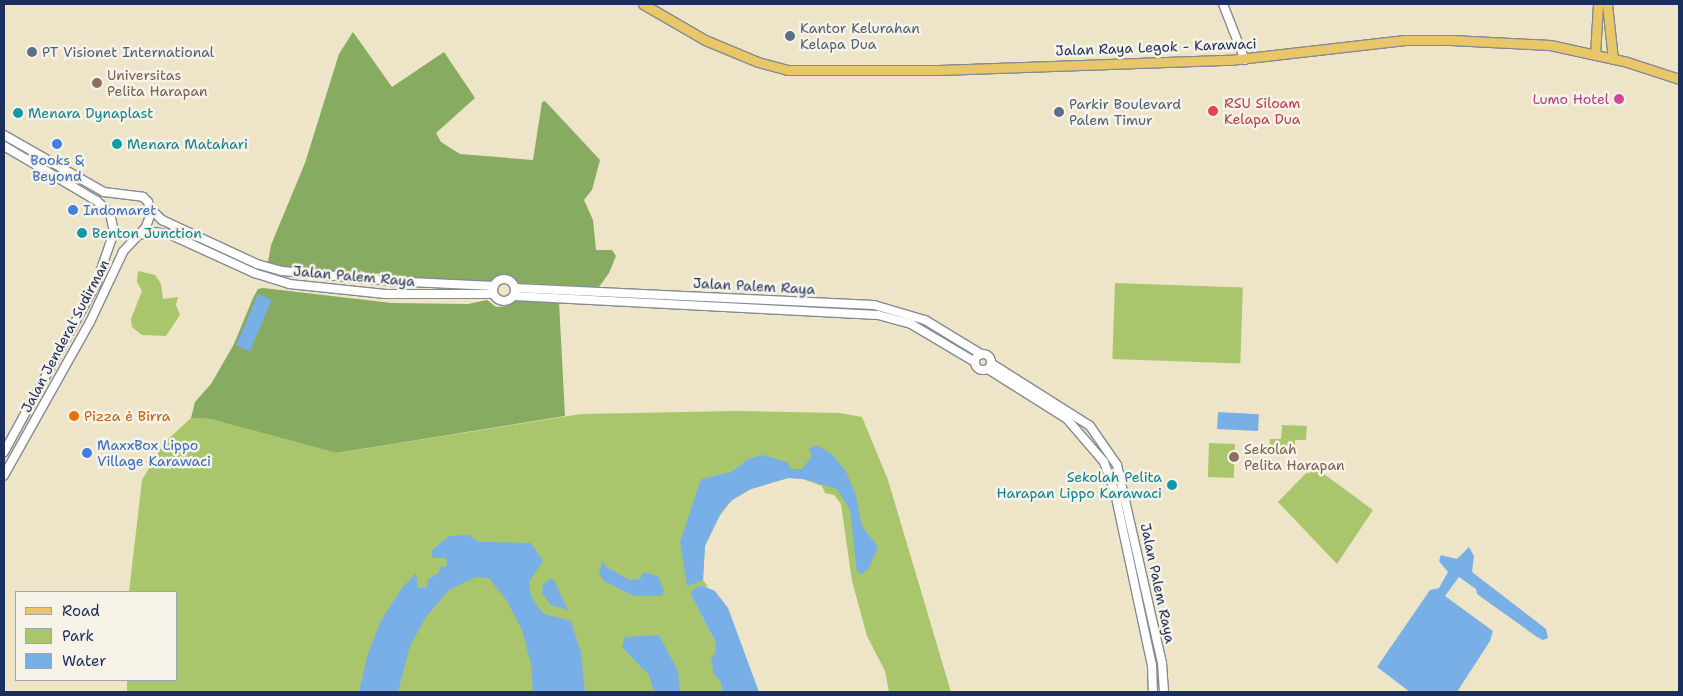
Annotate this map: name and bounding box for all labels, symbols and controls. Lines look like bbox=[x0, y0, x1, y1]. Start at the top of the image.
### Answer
place label: Kantor Kelurahan Kelapa Dua bbox=[800, 20, 920, 52]
marker: Kantor Kelurahan Kelapa Dua bbox=[784, 30, 796, 42]
street label: Jalan Raya Legok - Karawaci bbox=[1055, 35, 1257, 59]
place label: PT Visionet International bbox=[42, 44, 214, 60]
marker: PT Visionet International bbox=[26, 46, 38, 58]
place label: Universitas Pelita Harapan bbox=[107, 67, 208, 100]
marker: Universitas Pelita Harapan bbox=[91, 77, 103, 89]
place label: Lumo Hotel bbox=[1532, 91, 1609, 107]
marker: Lumo Hotel bbox=[1613, 93, 1625, 105]
place label: RSU Siloam Kelapa Dua bbox=[1224, 95, 1300, 128]
place label: Parkir Boulevard Palem Timur bbox=[1069, 96, 1181, 128]
marker: RSU Siloam Kelapa Dua bbox=[1206, 104, 1220, 118]
place label: Menara Dynaplast bbox=[28, 105, 153, 121]
marker: Parkir Boulevard Palem Timur bbox=[1053, 106, 1065, 118]
marker: Menara Dynaplast bbox=[12, 107, 24, 119]
place label: Menara Matahari bbox=[127, 136, 248, 152]
marker: Books & Beyond bbox=[51, 138, 63, 150]
marker: Menara Matahari bbox=[111, 138, 123, 150]
place label: Books & Beyond bbox=[30, 152, 84, 184]
place label: Indomaret bbox=[83, 202, 156, 218]
marker: Indomaret bbox=[67, 204, 79, 216]
place label: Benton Junction bbox=[92, 225, 202, 241]
marker: Benton Junction bbox=[76, 227, 88, 239]
street label: Jalan Jenderal Sudirman bbox=[17, 257, 113, 415]
street label: Jalan Palem Raya bbox=[292, 262, 416, 290]
street label: Jalan Palem Raya bbox=[692, 274, 816, 298]
place label: Pizza ė Birra bbox=[84, 408, 170, 424]
marker: Pizza ė Birra bbox=[68, 410, 80, 422]
place label: MaxxBox Lippo Village Karawaci bbox=[97, 437, 211, 470]
place label: Sekolah Pelita Harapan bbox=[1244, 441, 1345, 474]
marker: MaxxBox Lippo Village Karawaci bbox=[81, 447, 93, 459]
marker: Sekolah Pelita Harapan bbox=[1228, 451, 1240, 463]
place label: Sekolah Pelita Harapan Lippo Karawaci bbox=[996, 469, 1162, 502]
marker: Sekolah Pelita Harapan Lippo Karawaci bbox=[1166, 479, 1178, 491]
street label: Jalan Palem Raya bbox=[1137, 521, 1179, 645]
legend bbox=[15, 591, 178, 681]
text: Road bbox=[62, 601, 100, 621]
text: Park bbox=[62, 626, 94, 646]
text: Water bbox=[62, 651, 106, 671]

